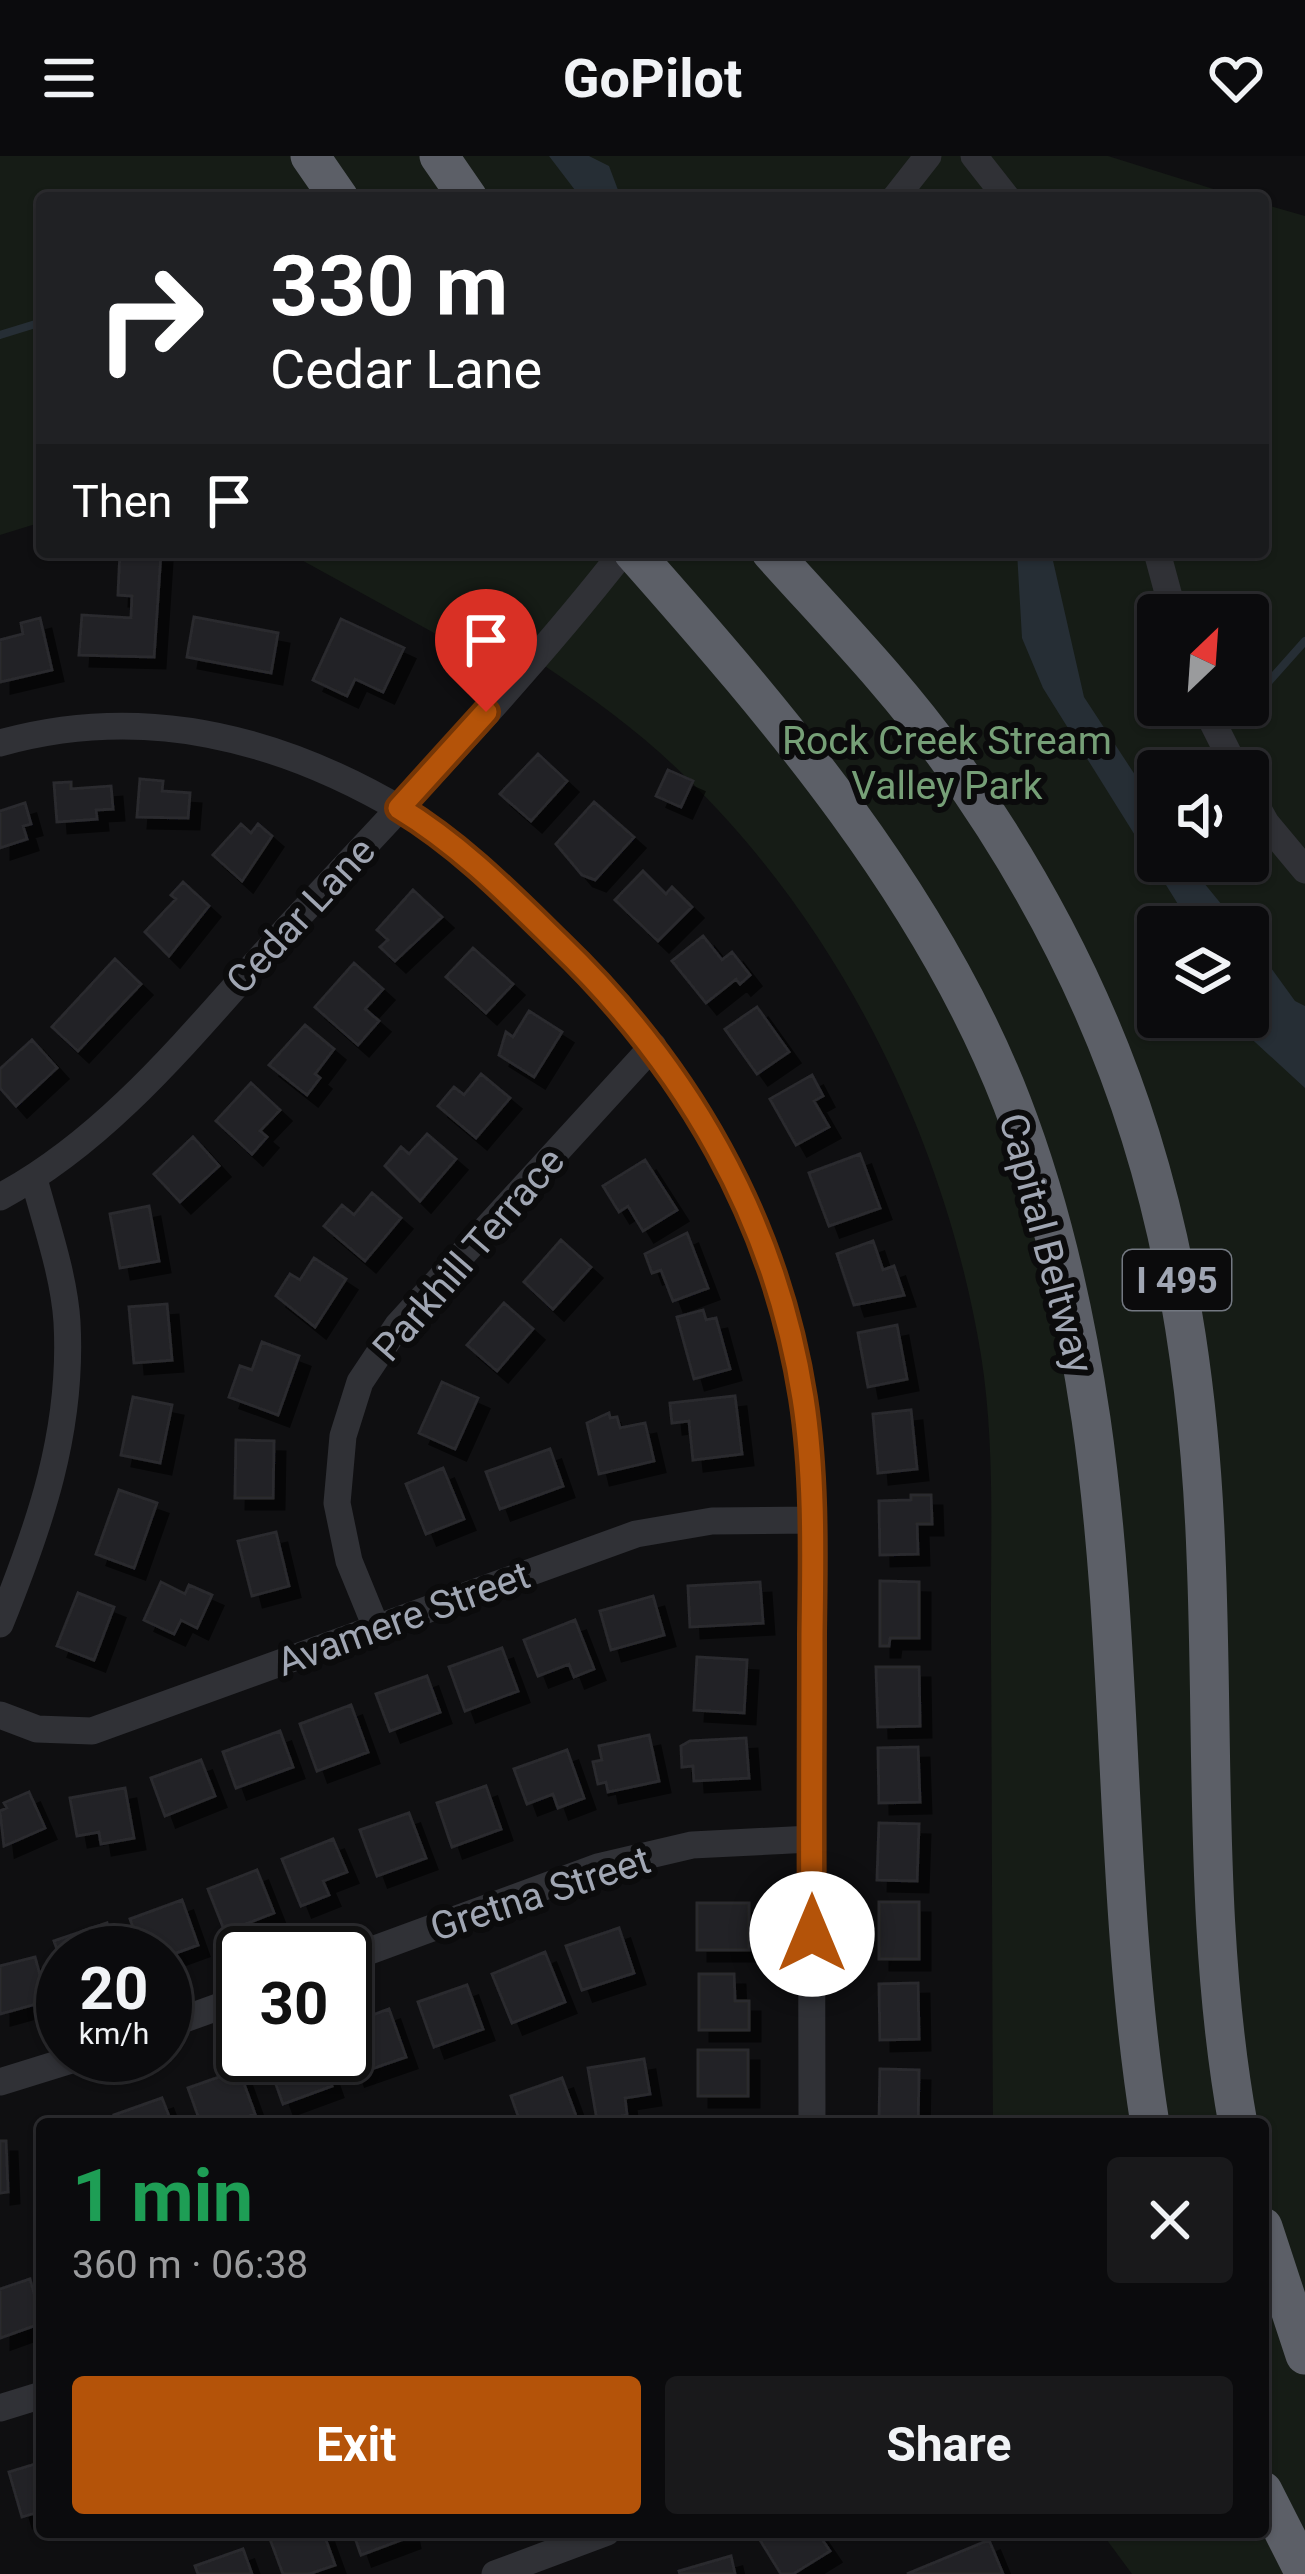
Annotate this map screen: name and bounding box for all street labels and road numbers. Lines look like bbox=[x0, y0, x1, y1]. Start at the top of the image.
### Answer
street label: Cedar Lane bbox=[217, 828, 385, 1003]
street label: Capital Beltway bbox=[989, 1108, 1103, 1378]
street label: Parkhill Terrace bbox=[364, 1139, 574, 1371]
road number: I 495 bbox=[1123, 1250, 1231, 1310]
street label: Avamere Street bbox=[271, 1552, 536, 1686]
street label: Gretna Street bbox=[425, 1837, 656, 1951]

